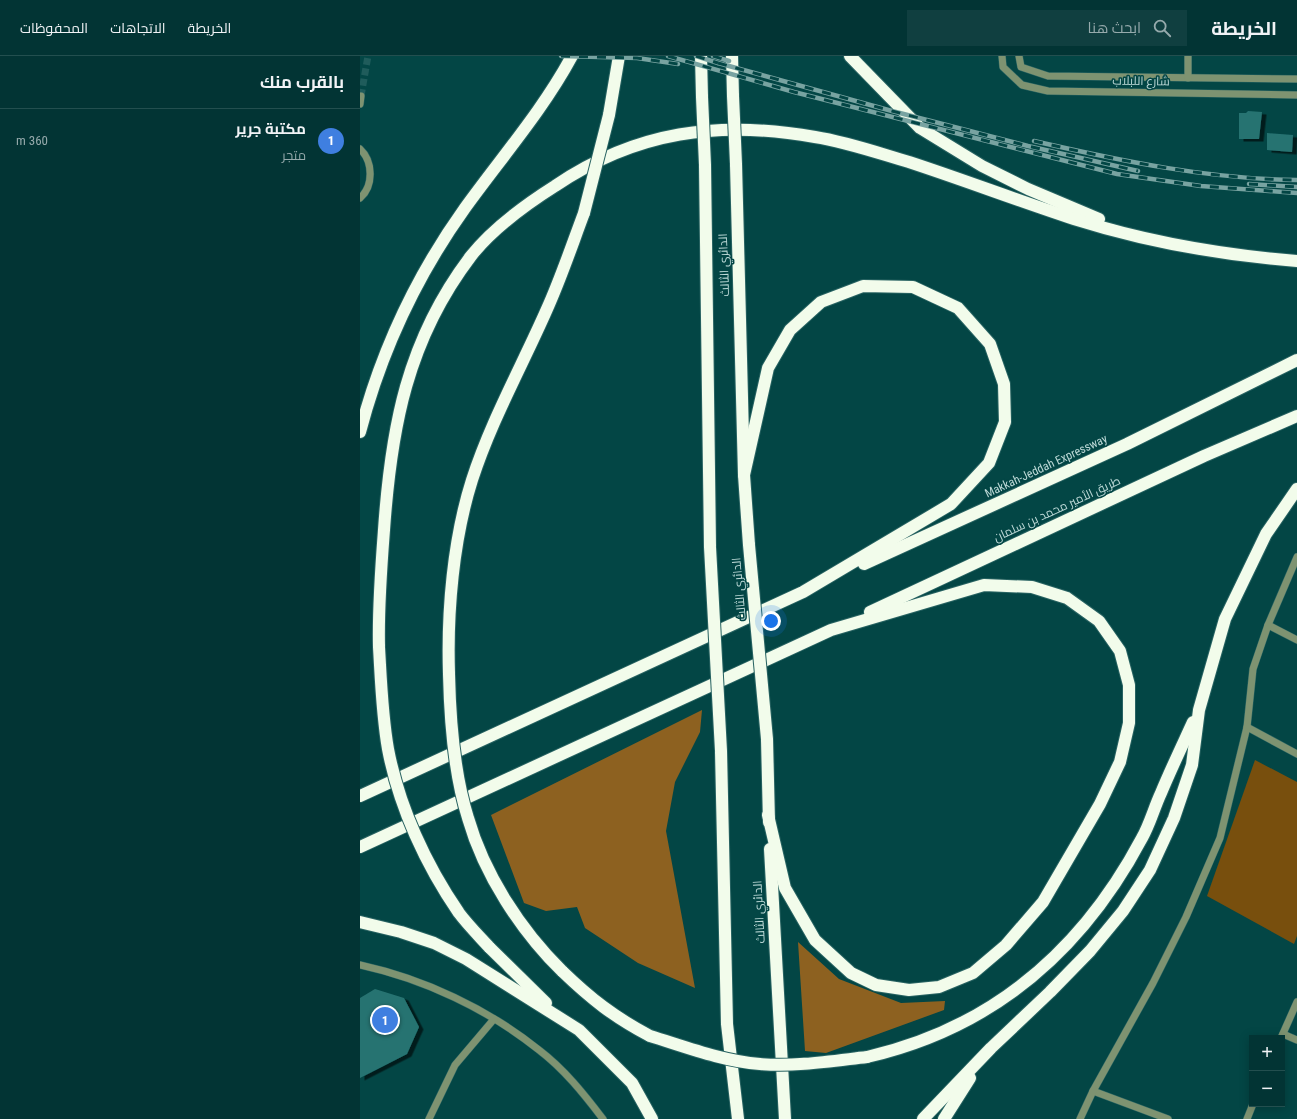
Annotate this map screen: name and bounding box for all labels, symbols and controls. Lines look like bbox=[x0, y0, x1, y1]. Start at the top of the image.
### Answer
search box bbox=[907, 10, 1187, 46]
icon: search bbox=[1151, 17, 1173, 39]
text: الخريطة bbox=[1211, 17, 1277, 40]
text: ابحث هنا bbox=[1088, 19, 1141, 37]
text: المحفوظات bbox=[20, 20, 88, 36]
text: الاتجاهات bbox=[110, 20, 166, 36]
text: الخريطة bbox=[188, 20, 231, 36]
text: بالقرب منك bbox=[260, 72, 344, 92]
street label: شارع اللبلاب bbox=[1112, 74, 1170, 89]
text: مكتبة جرير bbox=[236, 120, 306, 138]
text: 360 m bbox=[16, 133, 48, 148]
text: 1 bbox=[328, 133, 334, 148]
text: متجر bbox=[282, 148, 306, 163]
street label: الدائري الثالث bbox=[716, 233, 735, 297]
street label: Makkah-Jeddah Expressway bbox=[983, 431, 1109, 501]
street label: طريق الأمير محمد بن سلمان bbox=[991, 473, 1123, 545]
street label: الدائري الثالث bbox=[729, 557, 752, 621]
your location bbox=[761, 611, 781, 631]
street label: الدائري الثالث bbox=[750, 880, 771, 944]
pin: 1 bbox=[372, 1005, 398, 1035]
map controls bbox=[1249, 1035, 1285, 1107]
button: + bbox=[1249, 1035, 1285, 1071]
button: − bbox=[1249, 1071, 1285, 1107]

